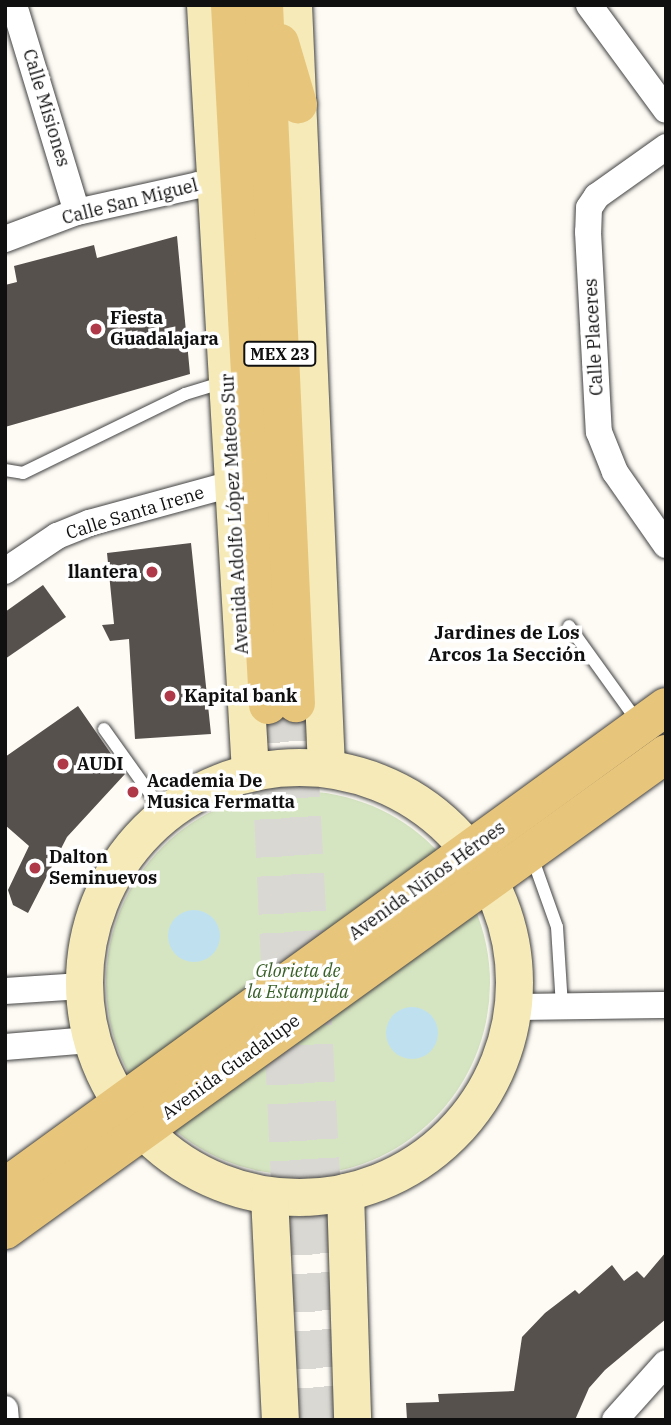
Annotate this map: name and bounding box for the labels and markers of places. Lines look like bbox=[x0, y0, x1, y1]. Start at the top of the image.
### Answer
place label: Fiesta Guadalajara bbox=[110, 308, 219, 350]
marker: Fiesta Guadalajara bbox=[88, 321, 104, 337]
place label: llantera bbox=[68, 561, 138, 583]
marker: llantera bbox=[144, 564, 160, 580]
place label: Kapital bank bbox=[184, 685, 297, 707]
marker: Kapital bank bbox=[162, 688, 178, 704]
place label: AUDI bbox=[77, 753, 123, 775]
marker: AUDI bbox=[55, 756, 71, 772]
place label: Academia De Musica Fermatta bbox=[147, 771, 295, 814]
marker: Academia De Musica Fermatta bbox=[125, 784, 141, 800]
place label: Dalton Seminuevos bbox=[49, 847, 157, 890]
marker: Dalton Seminuevos bbox=[27, 860, 43, 876]

